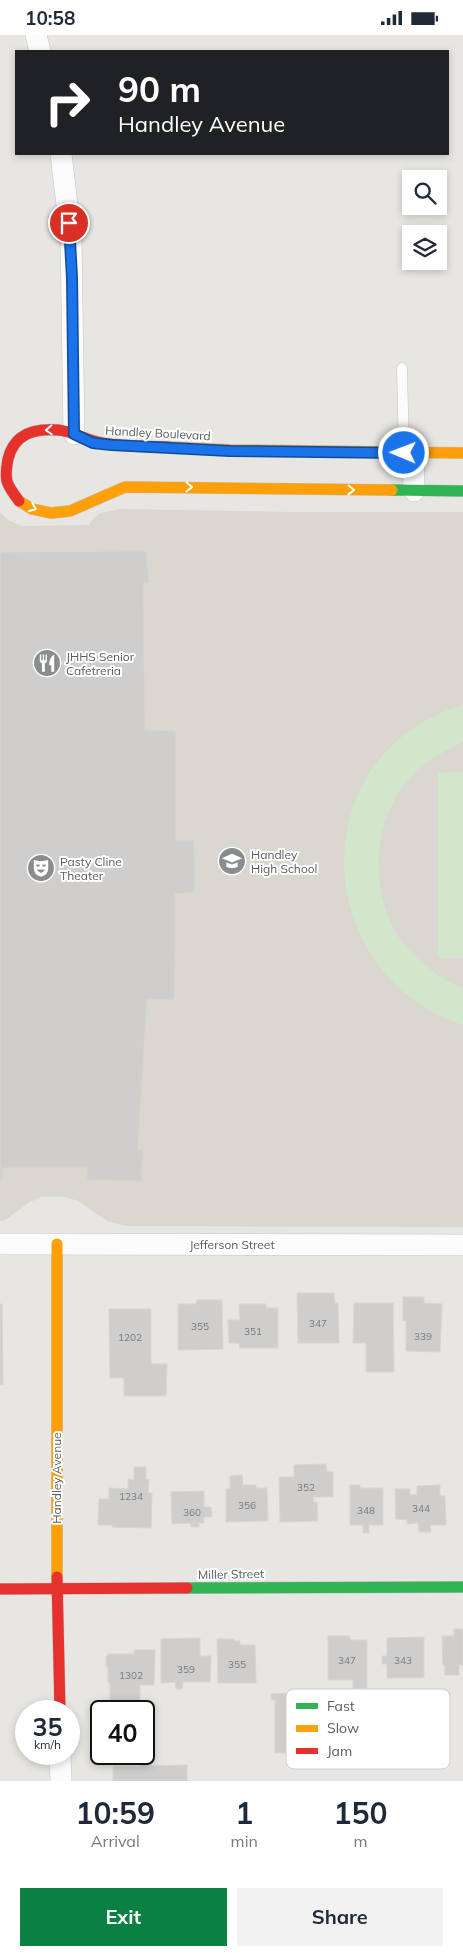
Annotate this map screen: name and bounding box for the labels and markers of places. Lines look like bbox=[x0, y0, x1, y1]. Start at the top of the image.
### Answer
pin bbox=[48, 202, 90, 244]
restaurant icon: JHHS Senior Cafetreria bbox=[32, 648, 62, 678]
place label: JHHS Senior Cafetreria bbox=[66, 649, 135, 678]
school or university icon: Handley High School bbox=[217, 846, 247, 876]
place label: Handley High School bbox=[251, 847, 317, 876]
theatre icon: Pasty Cline Theater bbox=[26, 853, 56, 883]
place label: Pasty Cline Theater bbox=[60, 854, 122, 883]

